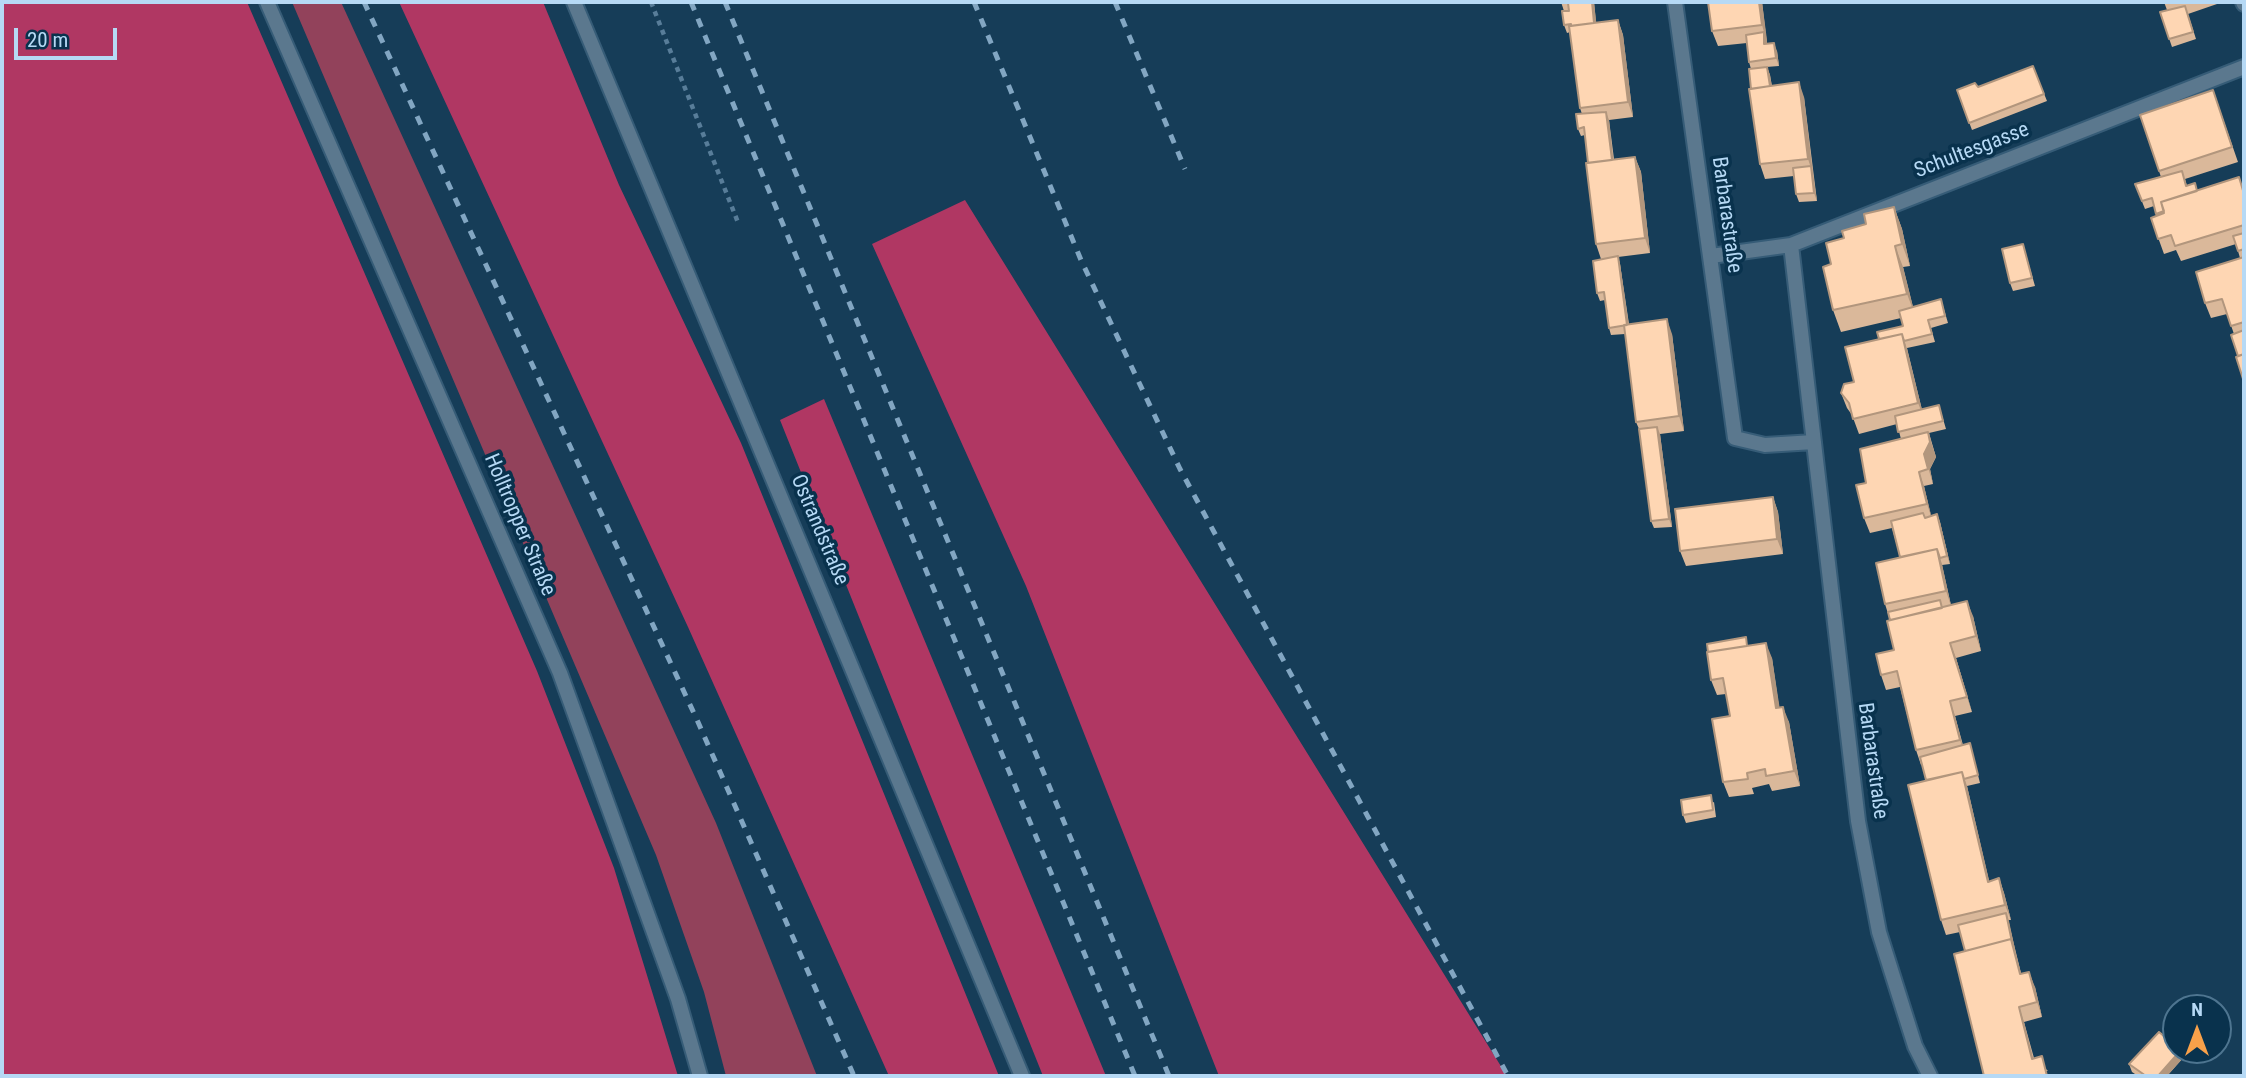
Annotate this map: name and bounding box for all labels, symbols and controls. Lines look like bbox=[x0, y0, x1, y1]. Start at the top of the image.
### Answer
scale bar bbox=[18, 14, 121, 58]
text: 20 m bbox=[27, 28, 68, 52]
street label: Schultesgasse bbox=[1911, 118, 2033, 184]
street label: Barbarastraße bbox=[1705, 155, 1747, 275]
street label: Holltropper Straße bbox=[478, 450, 560, 600]
street label: Ostrandstraße bbox=[784, 471, 854, 589]
street label: Barbarastraße bbox=[1851, 701, 1893, 821]
north arrow bbox=[2162, 994, 2232, 1064]
text: N bbox=[2191, 998, 2203, 1021]

